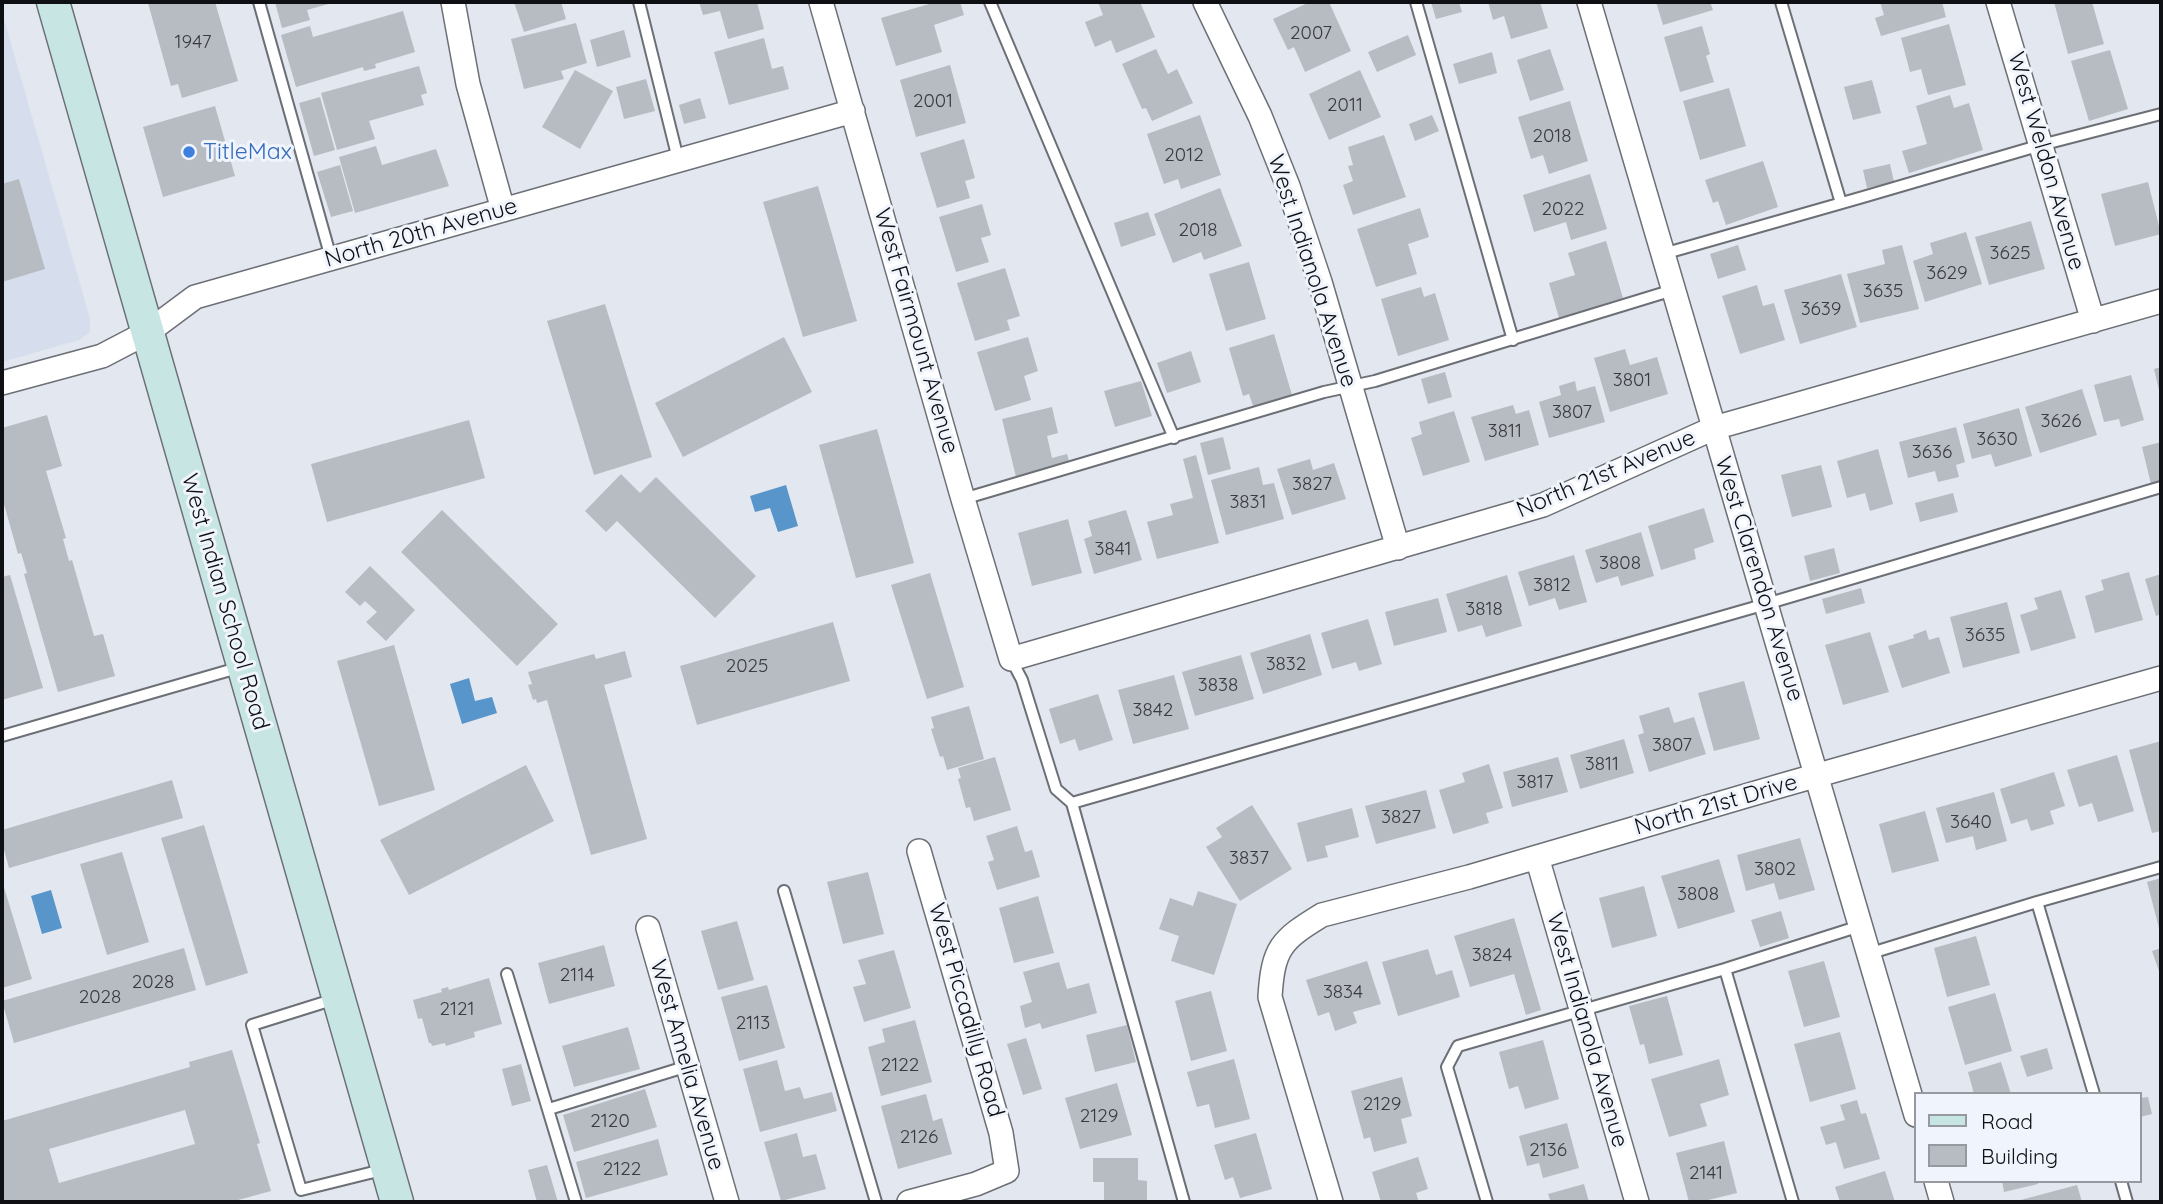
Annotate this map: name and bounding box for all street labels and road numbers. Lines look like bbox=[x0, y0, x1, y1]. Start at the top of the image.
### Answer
street label: West Weldon Avenue bbox=[2002, 49, 2090, 273]
street label: West Indianola Avenue bbox=[1261, 151, 1363, 391]
street label: North 20th Avenue bbox=[322, 192, 520, 274]
street label: West Fairmount Avenue bbox=[868, 205, 964, 457]
street label: North 21st Avenue bbox=[1513, 424, 1699, 524]
street label: West Clarendon Avenue bbox=[1709, 453, 1809, 705]
street label: West Indian School Road bbox=[175, 471, 275, 733]
street label: North 21st Drive bbox=[1631, 769, 1801, 841]
street label: West Piccadilly Road bbox=[922, 900, 1010, 1120]
street label: West Indianola Avenue bbox=[1540, 909, 1634, 1151]
street label: West Amelia Avenue bbox=[644, 957, 730, 1173]

